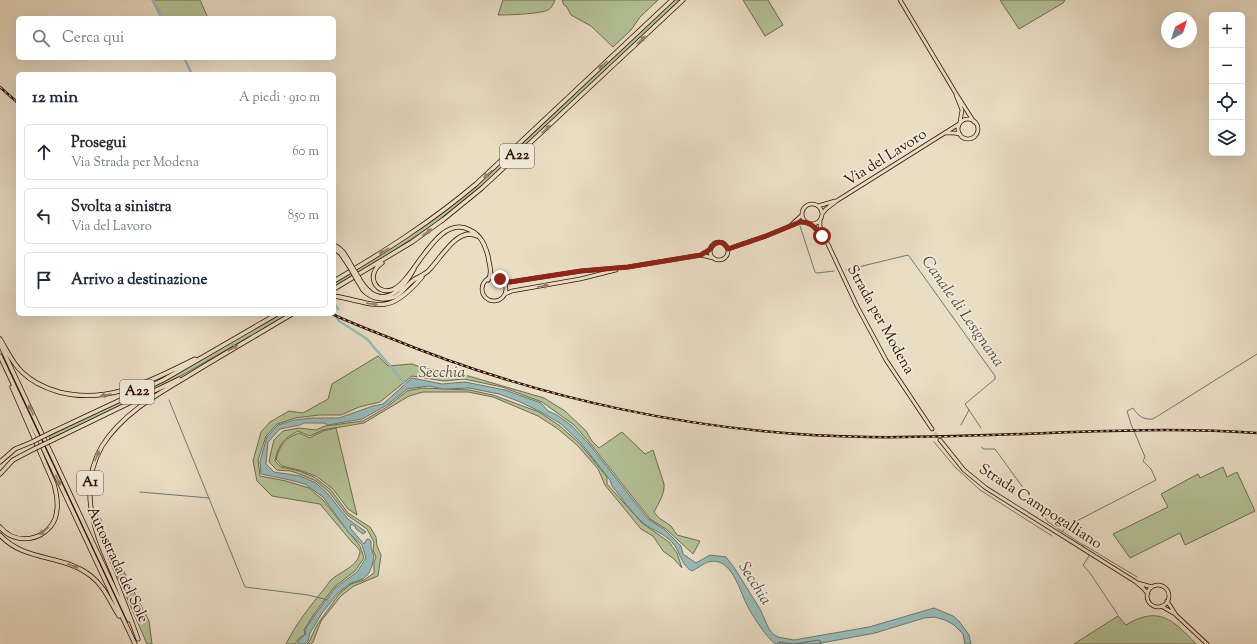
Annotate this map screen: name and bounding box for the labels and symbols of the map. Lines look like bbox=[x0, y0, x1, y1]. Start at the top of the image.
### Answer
north arrow bbox=[1161, 12, 1197, 48]
one-way arrow bbox=[636, 35, 646, 44]
one-way arrow bbox=[598, 61, 608, 70]
one-way arrow bbox=[541, 124, 551, 134]
street label: Via del Lavoro bbox=[841, 124, 931, 192]
road number: A22 bbox=[500, 144, 534, 168]
one-way arrow bbox=[483, 169, 493, 178]
route start bbox=[813, 227, 831, 245]
one-way arrow bbox=[421, 228, 432, 236]
one-way arrow bbox=[379, 247, 389, 255]
water label: Canale di Lesignana bbox=[915, 252, 1009, 372]
street label: Strada per Modena bbox=[841, 262, 919, 379]
route end bbox=[491, 270, 509, 288]
one-way arrow bbox=[537, 282, 549, 288]
one-way arrow bbox=[366, 301, 378, 307]
one-way arrow bbox=[227, 345, 239, 352]
water label: Secchia bbox=[418, 362, 466, 385]
road number: A22 bbox=[120, 380, 154, 404]
one-way arrow bbox=[100, 391, 113, 398]
one-way arrow bbox=[28, 404, 34, 415]
one-way arrow bbox=[94, 450, 100, 461]
street label: Strada Campogalliano bbox=[974, 459, 1106, 555]
road number: A1 bbox=[77, 471, 103, 495]
one-way arrow bbox=[55, 474, 61, 486]
street label: Autostrada del Sole bbox=[81, 503, 153, 627]
one-way arrow bbox=[39, 527, 50, 536]
water label: Secchia bbox=[732, 558, 776, 610]
one-way arrow bbox=[68, 564, 80, 570]

